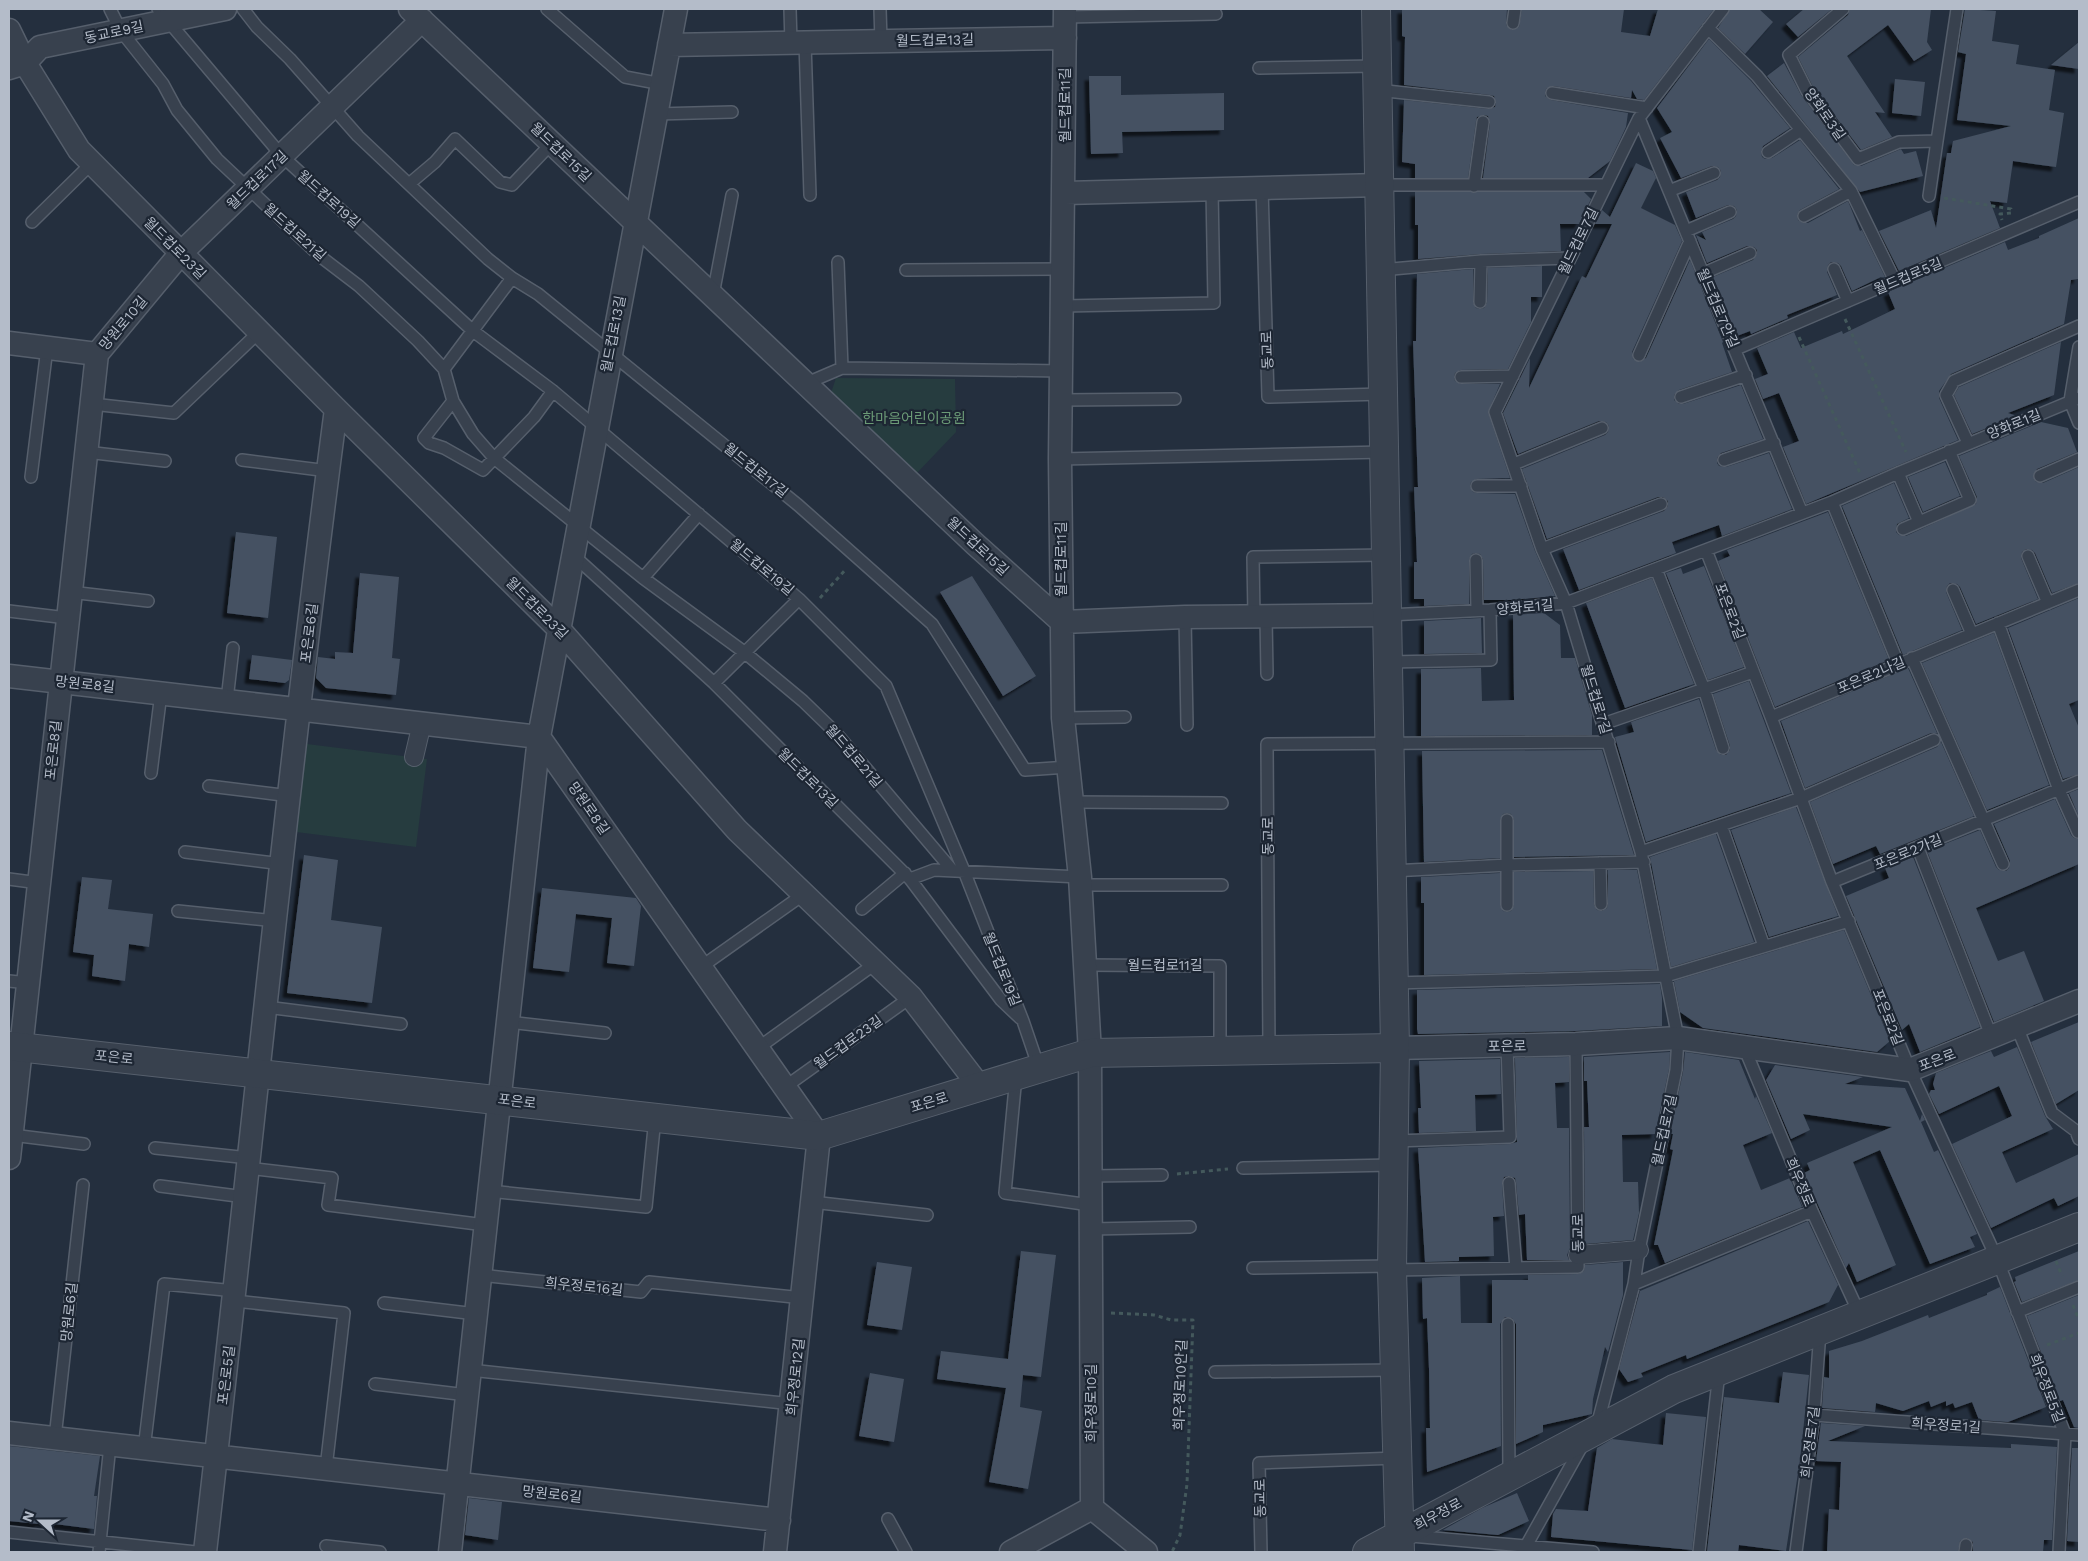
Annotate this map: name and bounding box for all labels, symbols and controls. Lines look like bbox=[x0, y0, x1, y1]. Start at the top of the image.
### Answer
street label: 동교로9길 bbox=[83, 18, 145, 46]
street label: 월드컵로13길 bbox=[896, 31, 974, 49]
street label: 월드컵로11길 bbox=[1057, 67, 1073, 143]
street label: 양화로3길 bbox=[1801, 85, 1849, 143]
street label: 월드컵로15길 bbox=[527, 119, 595, 185]
street label: 월드컵로17길 bbox=[223, 147, 291, 213]
street label: 월드컵로19길 bbox=[294, 167, 364, 231]
street label: 월드컵로21길 bbox=[261, 200, 329, 264]
street label: 월드컵로7길 bbox=[1555, 205, 1601, 277]
street label: 월드컵로23길 bbox=[141, 214, 209, 282]
street label: 월드컵로5길 bbox=[1871, 254, 1945, 298]
street label: 월드컵로7안길 bbox=[1694, 266, 1742, 350]
street label: 망원로10길 bbox=[96, 293, 150, 353]
street label: 월드컵로13길 bbox=[598, 294, 628, 374]
street label: 동교로 bbox=[1258, 330, 1276, 370]
street label: 양화로1길 bbox=[1985, 406, 2043, 442]
park label: 한마음어린이공원 bbox=[862, 410, 966, 426]
street label: 월드컵로17길 bbox=[721, 439, 791, 501]
street label: 월드컵로15길 bbox=[944, 514, 1012, 578]
street label: 월드컵로11길 bbox=[1053, 521, 1069, 597]
street label: 월드컵로19길 bbox=[727, 536, 797, 598]
street label: 월드컵로23길 bbox=[503, 574, 571, 642]
street label: 포은로2길 bbox=[1712, 580, 1748, 642]
street label: 양화로1길 bbox=[1496, 597, 1554, 617]
street label: 포은로6길 bbox=[297, 602, 321, 664]
street label: 포은로2나길 bbox=[1834, 653, 1908, 697]
street label: 월드컵로7길 bbox=[1578, 662, 1614, 736]
street label: 망원로8길 bbox=[54, 673, 116, 695]
street label: 포은로8길 bbox=[42, 719, 64, 781]
street label: 월드컵로21길 bbox=[822, 721, 886, 791]
street label: 월드컵로13길 bbox=[775, 745, 841, 811]
street label: 망원로8길 bbox=[565, 779, 613, 837]
street label: 동교로 bbox=[1260, 817, 1276, 855]
street label: 포은로2가길 bbox=[1871, 831, 1945, 873]
street label: 월드컵로19길 bbox=[980, 930, 1024, 1008]
street label: 월드컵로11길 bbox=[1127, 957, 1203, 973]
street label: 포은로2길 bbox=[1869, 986, 1907, 1048]
street label: 월드컵로23길 bbox=[811, 1012, 885, 1072]
street label: 포은로 bbox=[1488, 1038, 1527, 1054]
street label: 포은로 bbox=[1916, 1046, 1958, 1074]
street label: 포은로 bbox=[94, 1047, 134, 1067]
street label: 포은로 bbox=[908, 1089, 950, 1115]
street label: 포은로 bbox=[497, 1091, 537, 1111]
street label: 월드컵로7길 bbox=[1649, 1093, 1679, 1167]
street label: 희우정로 bbox=[1783, 1155, 1817, 1209]
street label: 동교로 bbox=[1570, 1213, 1586, 1252]
street label: 희우정로16길 bbox=[544, 1274, 624, 1298]
street label: 망원로6길 bbox=[58, 1281, 80, 1343]
street label: 희우정로12길 bbox=[783, 1337, 807, 1417]
street label: 희우정로10안길 bbox=[1170, 1339, 1190, 1431]
street label: 포은로5길 bbox=[214, 1344, 238, 1406]
street label: 희우정로5길 bbox=[2027, 1351, 2067, 1425]
street label: 희우정로10길 bbox=[1083, 1364, 1099, 1442]
street label: 희우정로7길 bbox=[1798, 1405, 1822, 1479]
street label: 희우정로1길 bbox=[1911, 1415, 1981, 1435]
street label: 동교로 bbox=[1252, 1478, 1268, 1517]
street label: 망원로6길 bbox=[521, 1483, 583, 1505]
street label: 희우정로 bbox=[1411, 1495, 1465, 1533]
north arrow bbox=[15, 1496, 65, 1546]
text: N bbox=[19, 1509, 37, 1524]

